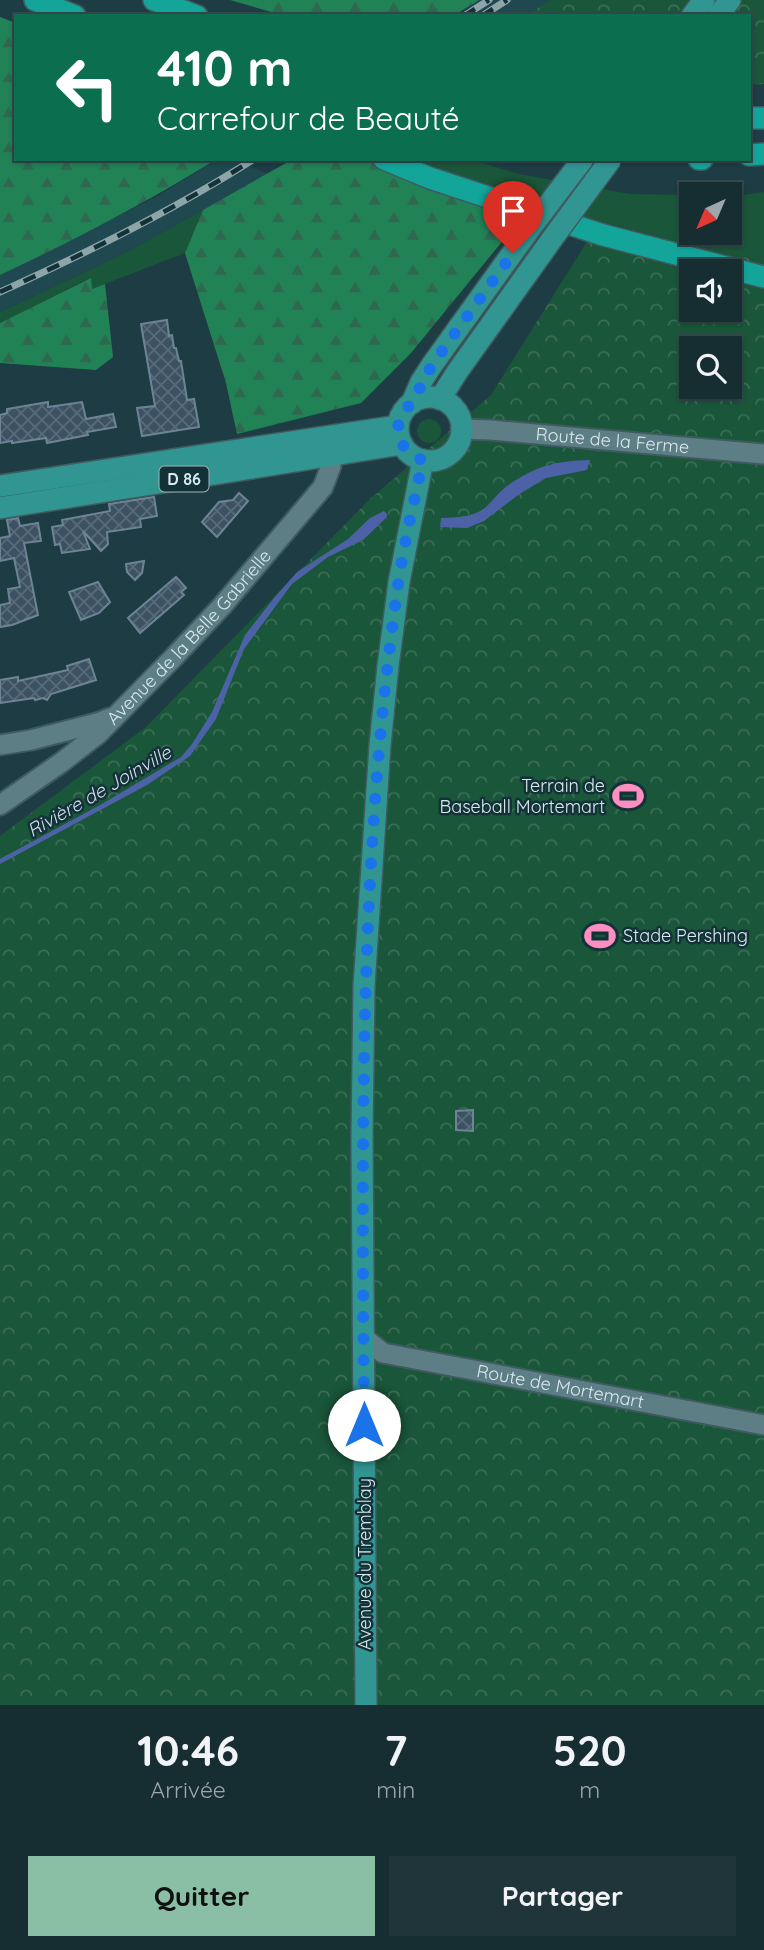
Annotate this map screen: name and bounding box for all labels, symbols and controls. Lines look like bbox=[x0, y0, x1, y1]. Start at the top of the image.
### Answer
text: 410 m bbox=[157, 37, 292, 98]
icon: left bbox=[42, 42, 133, 133]
text: Carrefour de Beauté bbox=[157, 98, 459, 138]
pin bbox=[483, 181, 543, 253]
north arrow bbox=[679, 182, 742, 245]
map controls bbox=[679, 182, 742, 399]
icon: arrive bbox=[494, 192, 532, 230]
button: sound bbox=[679, 259, 742, 322]
button: search bbox=[679, 336, 742, 399]
street label: Route de la Ferme bbox=[535, 422, 690, 458]
road number: D 86 bbox=[160, 466, 208, 492]
street label: Avenue de la Belle Gabrielle bbox=[102, 545, 276, 729]
water label: Rivière de Joinville bbox=[23, 739, 177, 842]
place label: Terrain de Baseball Mortemart bbox=[440, 774, 605, 818]
sports icon: Terrain de Baseball Mortemart bbox=[611, 779, 645, 813]
sports icon: Stade Pershing bbox=[583, 919, 617, 953]
place label: Stade Pershing bbox=[623, 924, 748, 947]
street label: Route de Mortemart bbox=[475, 1359, 646, 1413]
position arrow bbox=[327, 1388, 401, 1462]
street label: Avenue du Tremblay bbox=[353, 1478, 376, 1650]
text: 10:46 bbox=[137, 1724, 239, 1777]
text: 7 bbox=[384, 1724, 407, 1777]
text: 520 bbox=[553, 1724, 627, 1777]
text: Arrivée bbox=[150, 1775, 226, 1804]
text: min bbox=[376, 1775, 415, 1804]
text: m bbox=[579, 1775, 600, 1804]
button: Quitter bbox=[28, 1856, 375, 1936]
button: Partager bbox=[389, 1856, 736, 1936]

